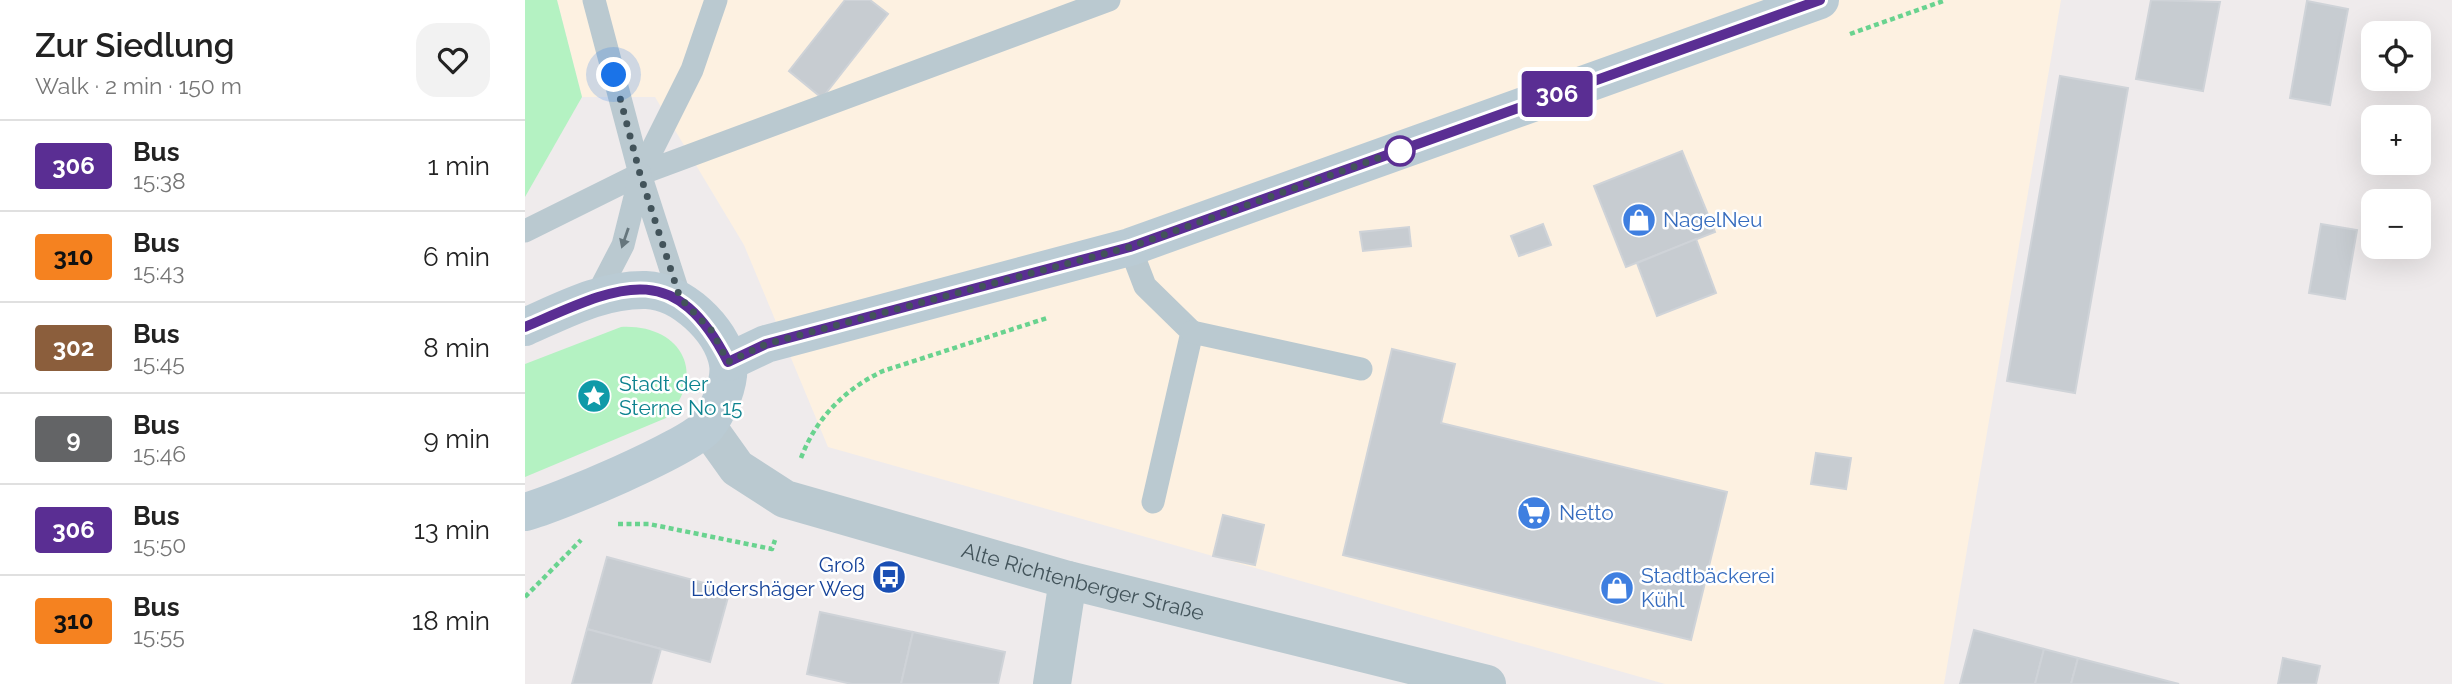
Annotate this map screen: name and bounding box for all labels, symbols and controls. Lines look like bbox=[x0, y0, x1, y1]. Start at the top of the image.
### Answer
map controls bbox=[2361, 21, 2431, 259]
button: locate bbox=[2361, 21, 2431, 91]
button: heart bbox=[416, 23, 490, 97]
text: Zur Siedlung bbox=[35, 26, 235, 65]
your location bbox=[596, 57, 631, 92]
line badge: 306 bbox=[1517, 71, 1597, 117]
text: Walk · 2 min · 150 m bbox=[35, 72, 242, 99]
text: 306 bbox=[1536, 79, 1578, 108]
button: + bbox=[2361, 105, 2431, 175]
unlabelled marker bbox=[1385, 136, 1415, 166]
text: Bus bbox=[133, 137, 180, 167]
text: 306 bbox=[52, 151, 95, 180]
text: 1 min bbox=[428, 151, 490, 181]
text: 15:38 bbox=[133, 167, 186, 194]
button: − bbox=[2361, 189, 2431, 259]
shop icon: NagelNeu bbox=[1620, 201, 1658, 239]
place label: NagelNeu bbox=[1663, 207, 1762, 232]
one-way arrow bbox=[619, 227, 630, 248]
text: Bus bbox=[133, 228, 180, 258]
text: 310 bbox=[54, 242, 93, 271]
text: 6 min bbox=[423, 242, 490, 272]
text: 15:43 bbox=[133, 258, 185, 285]
text: Bus bbox=[133, 319, 180, 349]
text: 302 bbox=[53, 333, 94, 362]
text: 8 min bbox=[423, 333, 490, 363]
text: 15:45 bbox=[133, 349, 185, 376]
place label: Stadt der Sterne No 15 bbox=[619, 371, 742, 420]
place icon: Stadt der Sterne No 15 bbox=[575, 377, 613, 415]
text: Bus bbox=[133, 410, 180, 440]
text: 9 bbox=[66, 424, 81, 453]
text: 9 min bbox=[423, 424, 490, 454]
text: 15:46 bbox=[133, 440, 186, 467]
supermarket icon: Netto bbox=[1515, 494, 1553, 532]
place label: Netto bbox=[1559, 500, 1614, 525]
text: Bus bbox=[133, 501, 180, 531]
text: 306 bbox=[52, 515, 95, 544]
text: 13 min bbox=[414, 515, 490, 545]
text: 15:50 bbox=[133, 531, 186, 558]
street label: Alte Richtenberger Straße bbox=[959, 537, 1207, 625]
place label: Groß Lüdershäger Weg bbox=[691, 552, 865, 601]
bus stop icon: Groß Lüdershäger Weg bbox=[870, 558, 908, 596]
place label: Stadtbäckerei Kühl bbox=[1641, 563, 1775, 612]
shop icon: Stadtbäckerei Kühl bbox=[1598, 569, 1636, 607]
text: Bus bbox=[133, 592, 180, 622]
text: 310 bbox=[54, 606, 93, 635]
text: 18 min bbox=[412, 606, 490, 636]
text: 15:55 bbox=[133, 622, 185, 649]

